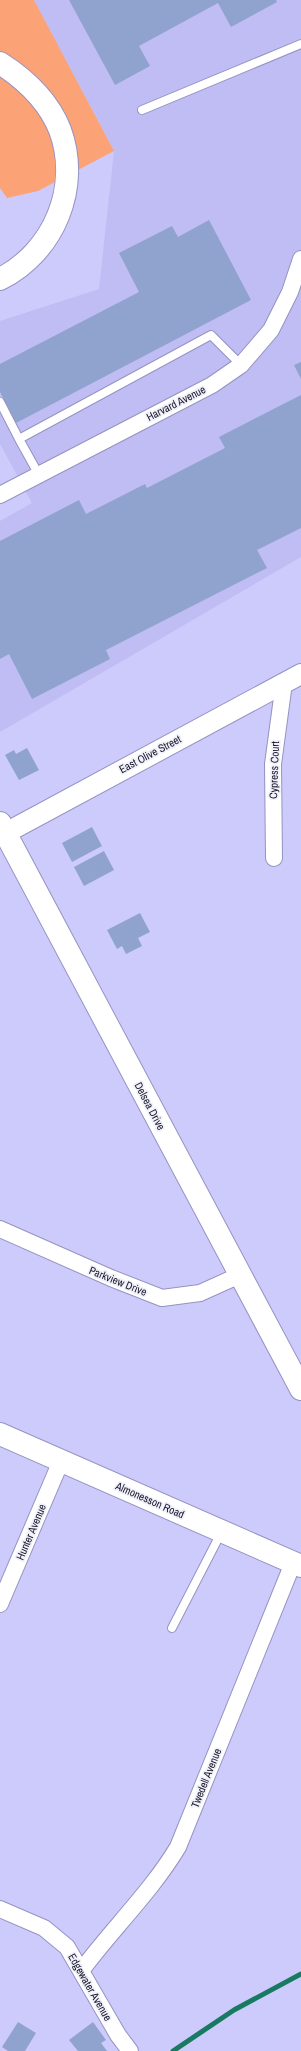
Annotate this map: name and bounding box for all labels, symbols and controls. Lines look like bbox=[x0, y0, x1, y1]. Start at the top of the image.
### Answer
street label: Harvard Avenue bbox=[144, 382, 208, 424]
street label: East Olive Street bbox=[117, 732, 184, 776]
street label: Cypress Court bbox=[266, 740, 282, 799]
street label: Delsea Drive bbox=[132, 1080, 168, 1132]
street label: Parkview Drive bbox=[87, 1263, 149, 1299]
street label: Almonesson Road bbox=[113, 1478, 187, 1521]
street label: Hunter Avenue bbox=[13, 1502, 49, 1562]
street label: Twedell Avenue bbox=[188, 1746, 224, 1810]
street label: Edgewater Avenue bbox=[65, 1951, 115, 2023]

